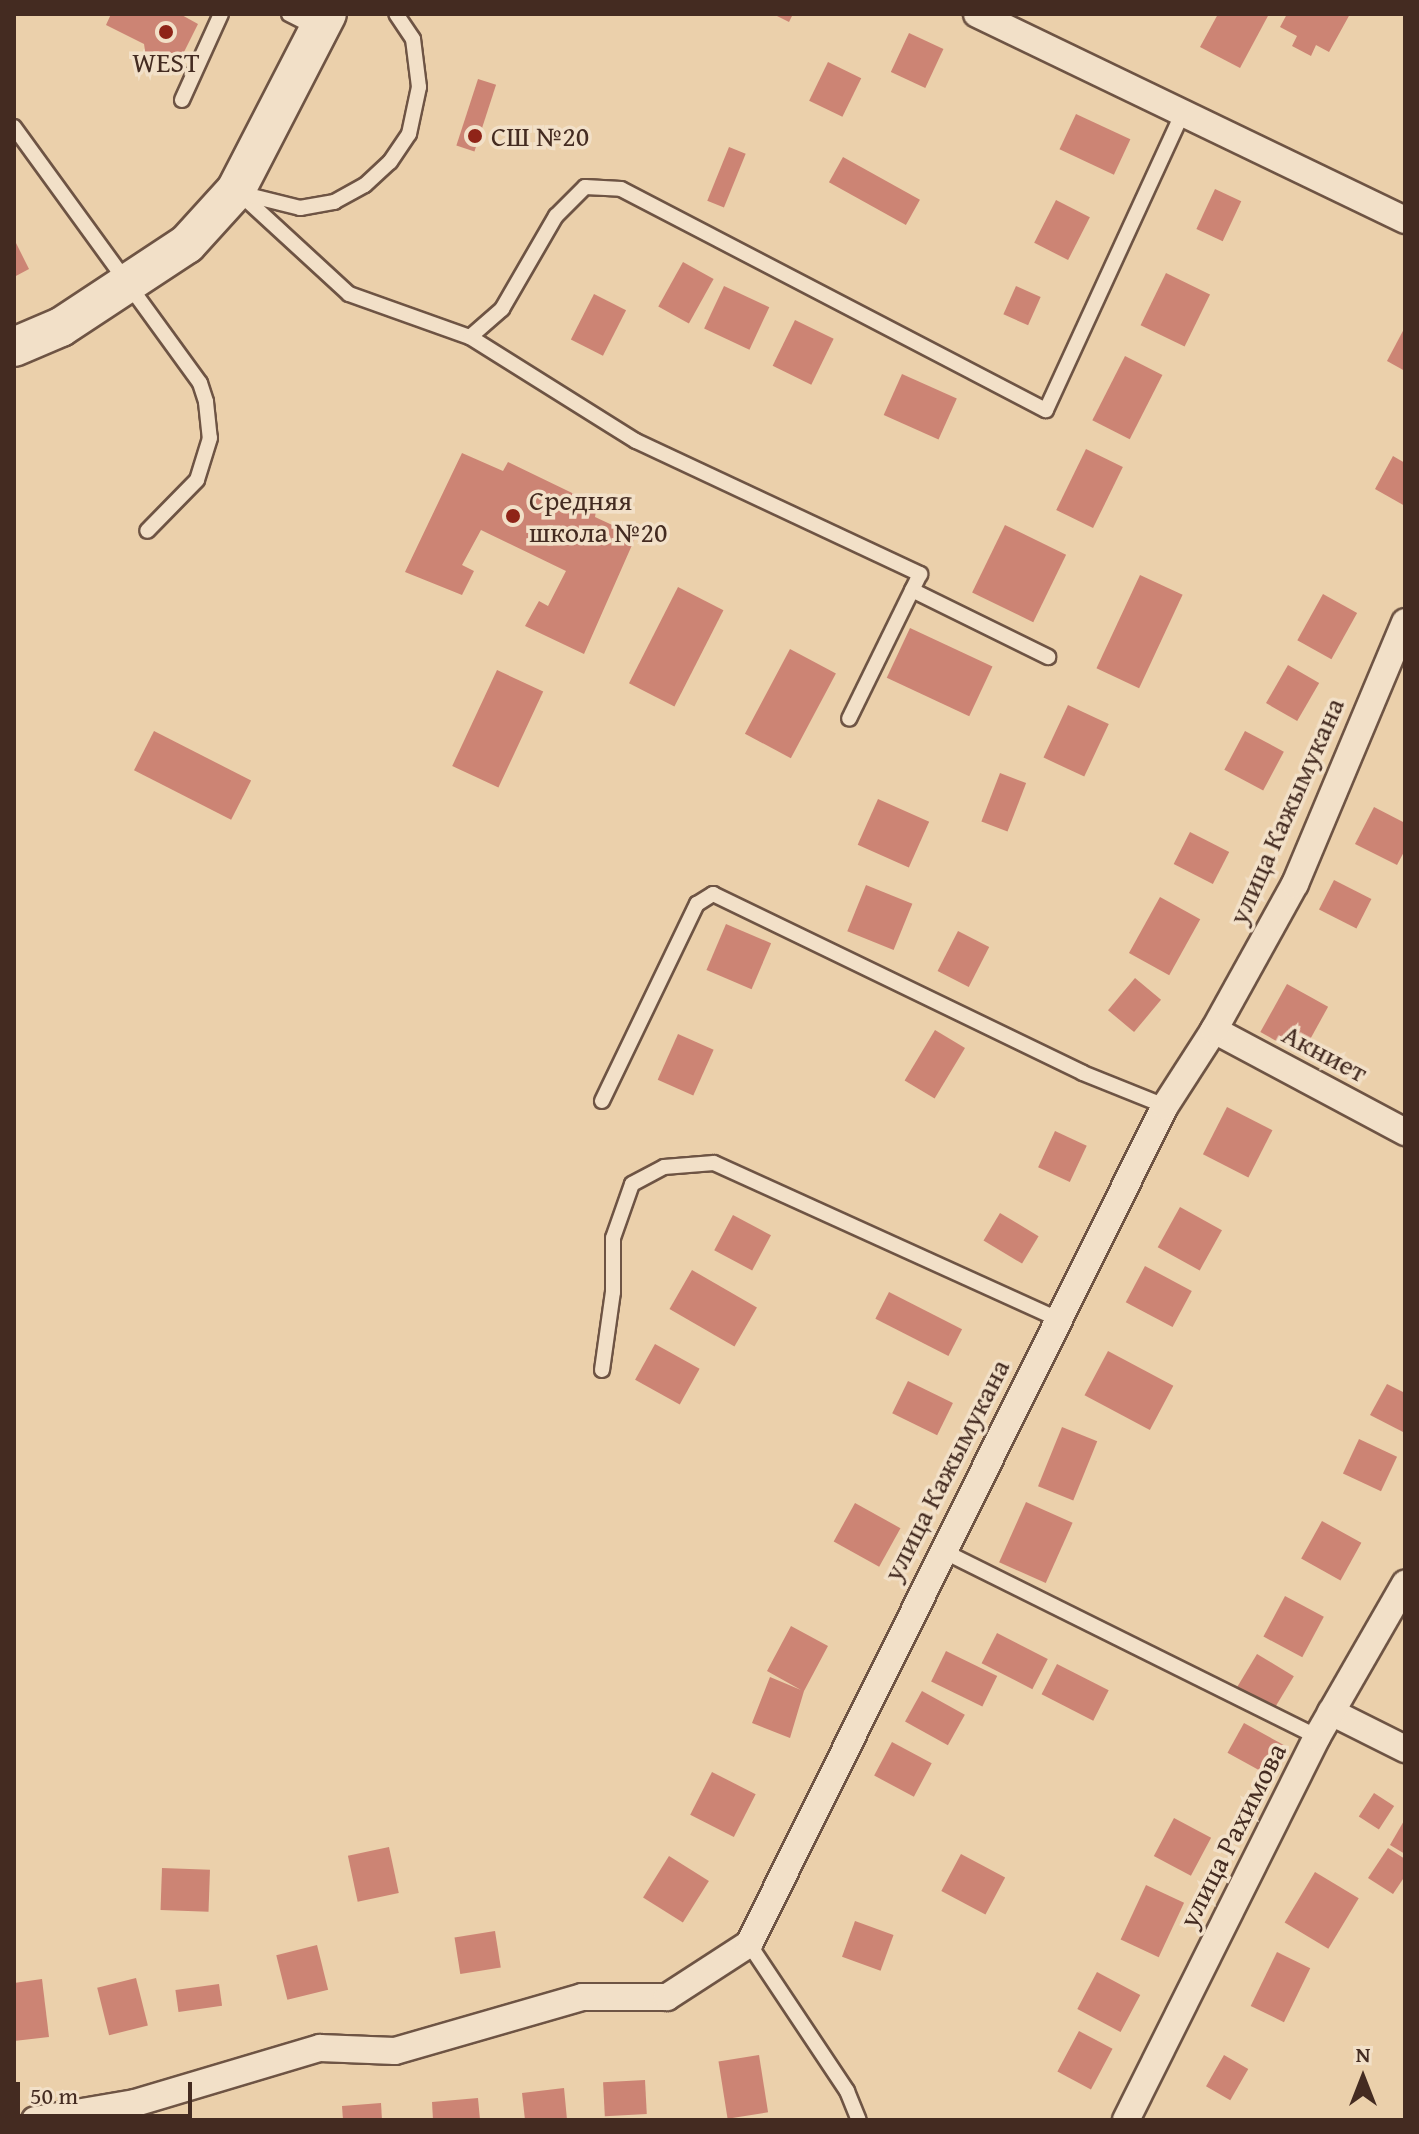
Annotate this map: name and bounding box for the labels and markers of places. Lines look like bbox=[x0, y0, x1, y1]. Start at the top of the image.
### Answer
marker: WEST bbox=[157, 23, 175, 41]
place label: WEST bbox=[132, 45, 200, 79]
place label: СШ №20 bbox=[491, 119, 589, 153]
marker: СШ №20 bbox=[466, 127, 484, 145]
place label: Средняя школа №20 bbox=[529, 483, 667, 549]
marker: Средняя школа №20 bbox=[504, 507, 522, 525]

